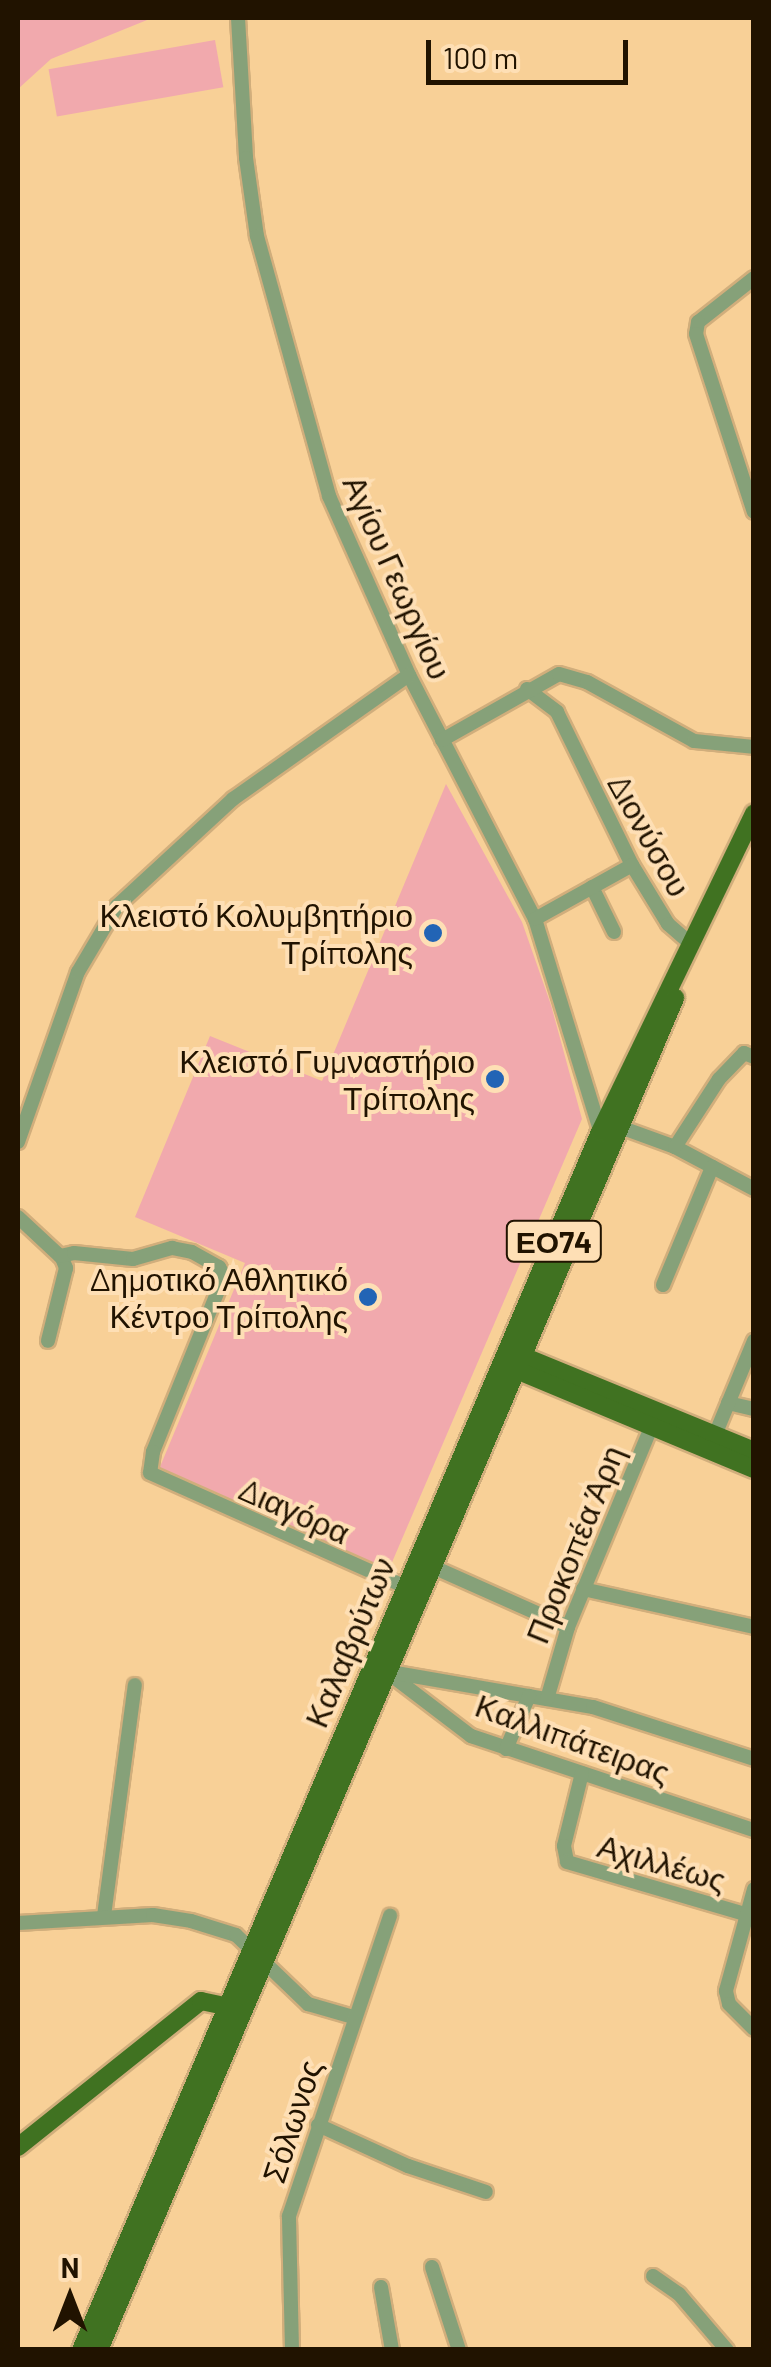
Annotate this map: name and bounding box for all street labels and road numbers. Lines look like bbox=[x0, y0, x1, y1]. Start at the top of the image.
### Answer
street label: Αγίου Γεωργίου bbox=[336, 469, 460, 685]
street label: Διονύσου bbox=[601, 767, 699, 903]
road number: ΕΟ74 bbox=[504, 1216, 604, 1266]
street label: Προκοπέα Άρη bbox=[517, 1440, 631, 1648]
street label: Διαγόρα bbox=[234, 1469, 356, 1551]
street label: Καλαβρύτων bbox=[296, 1551, 402, 1733]
street label: Καλλιπάτειρας bbox=[471, 1685, 675, 1791]
street label: Αχιλλέως bbox=[594, 1825, 730, 1899]
street label: Σόλωνος bbox=[253, 2055, 329, 2187]

